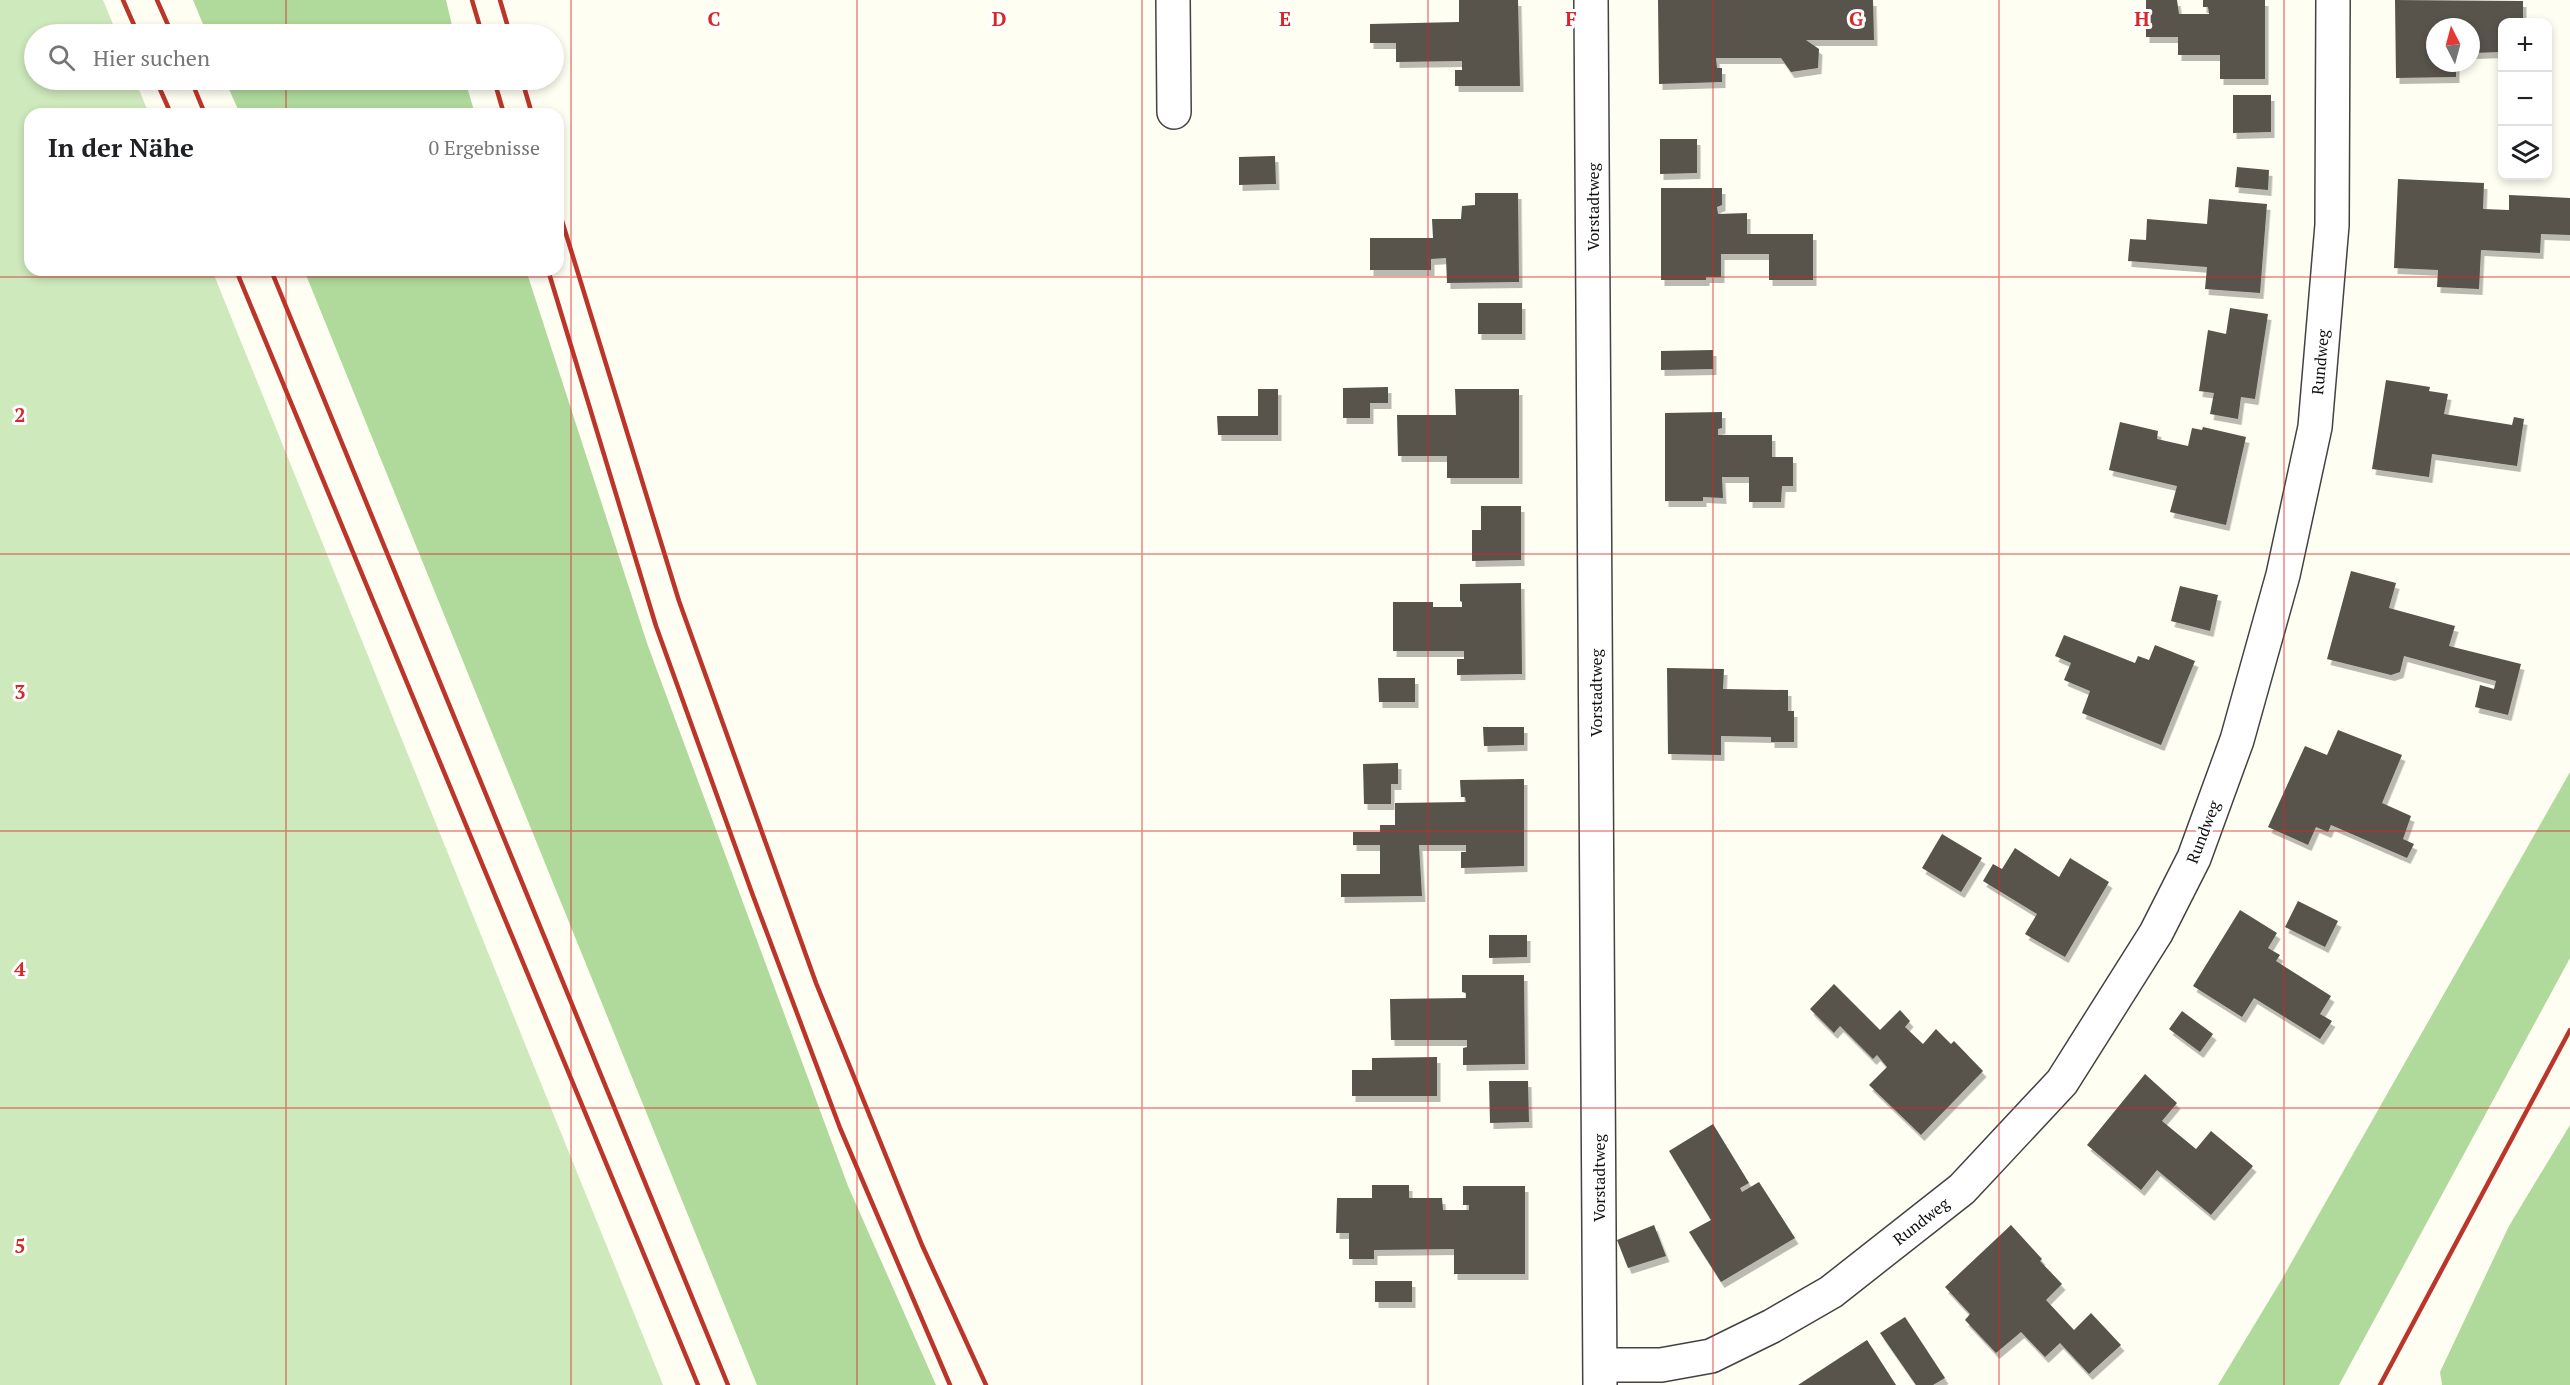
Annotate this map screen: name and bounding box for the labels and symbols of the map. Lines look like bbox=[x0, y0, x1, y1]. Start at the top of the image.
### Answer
text: C bbox=[707, 5, 721, 32]
text: D bbox=[992, 5, 1006, 32]
text: E bbox=[1279, 5, 1291, 32]
text: F bbox=[1565, 5, 1577, 32]
text: G bbox=[1849, 5, 1863, 32]
text: H bbox=[2134, 5, 2150, 32]
north arrow bbox=[2426, 18, 2480, 72]
street label: Vorstadtweg bbox=[1582, 162, 1604, 251]
street label: Rundweg bbox=[2306, 328, 2334, 396]
text: 2 bbox=[14, 401, 26, 428]
street label: Vorstadtweg bbox=[1585, 648, 1607, 737]
text: 3 bbox=[14, 678, 26, 705]
street label: Rundweg bbox=[2181, 797, 2225, 867]
text: 4 bbox=[14, 955, 26, 982]
street label: Vorstadtweg bbox=[1588, 1133, 1610, 1222]
street label: Rundweg bbox=[1888, 1192, 1954, 1250]
text: 5 bbox=[14, 1232, 26, 1259]

